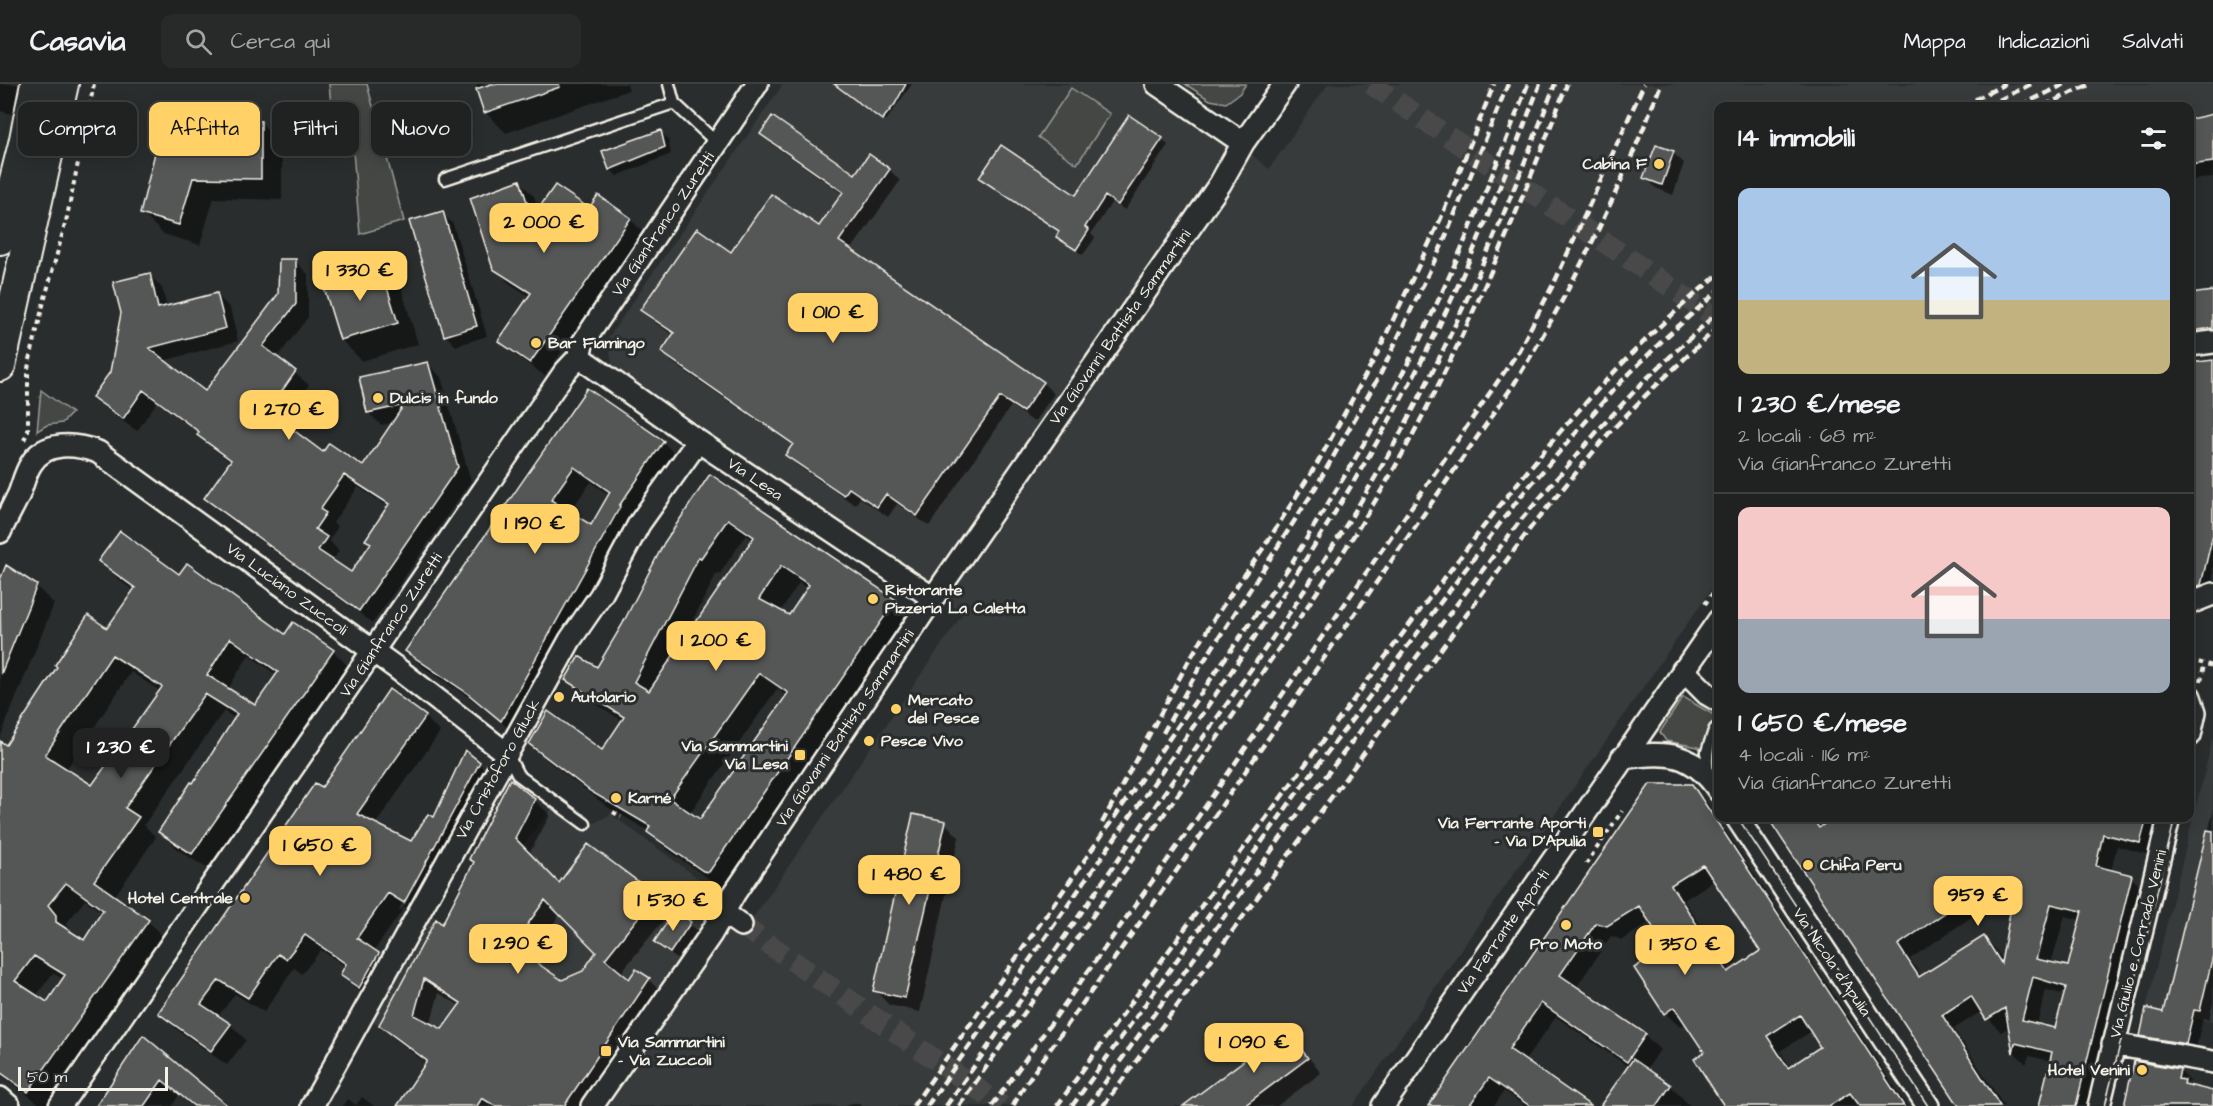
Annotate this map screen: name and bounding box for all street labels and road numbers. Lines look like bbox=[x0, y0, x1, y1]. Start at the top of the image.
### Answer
street label: Via Gianfranco Zuretti bbox=[606, 147, 720, 301]
street label: Via Giovanni Battista Sammartini bbox=[1044, 224, 1197, 429]
street label: Via Lesa bbox=[723, 452, 787, 506]
street label: Via Luciano Zuccoli bbox=[222, 537, 353, 641]
street label: Via Gianfranco Zuretti bbox=[334, 548, 448, 702]
street label: Via Giovanni Battista Sammartini bbox=[770, 624, 920, 831]
street label: Via Cristoforo Gluck bbox=[450, 695, 546, 843]
street label: Via Giulio e Corrado Venini bbox=[2104, 847, 2172, 1040]
street label: Via Ferrante Aporti bbox=[1452, 865, 1555, 999]
street label: Via Nicola d'Apulia bbox=[1787, 903, 1877, 1021]

